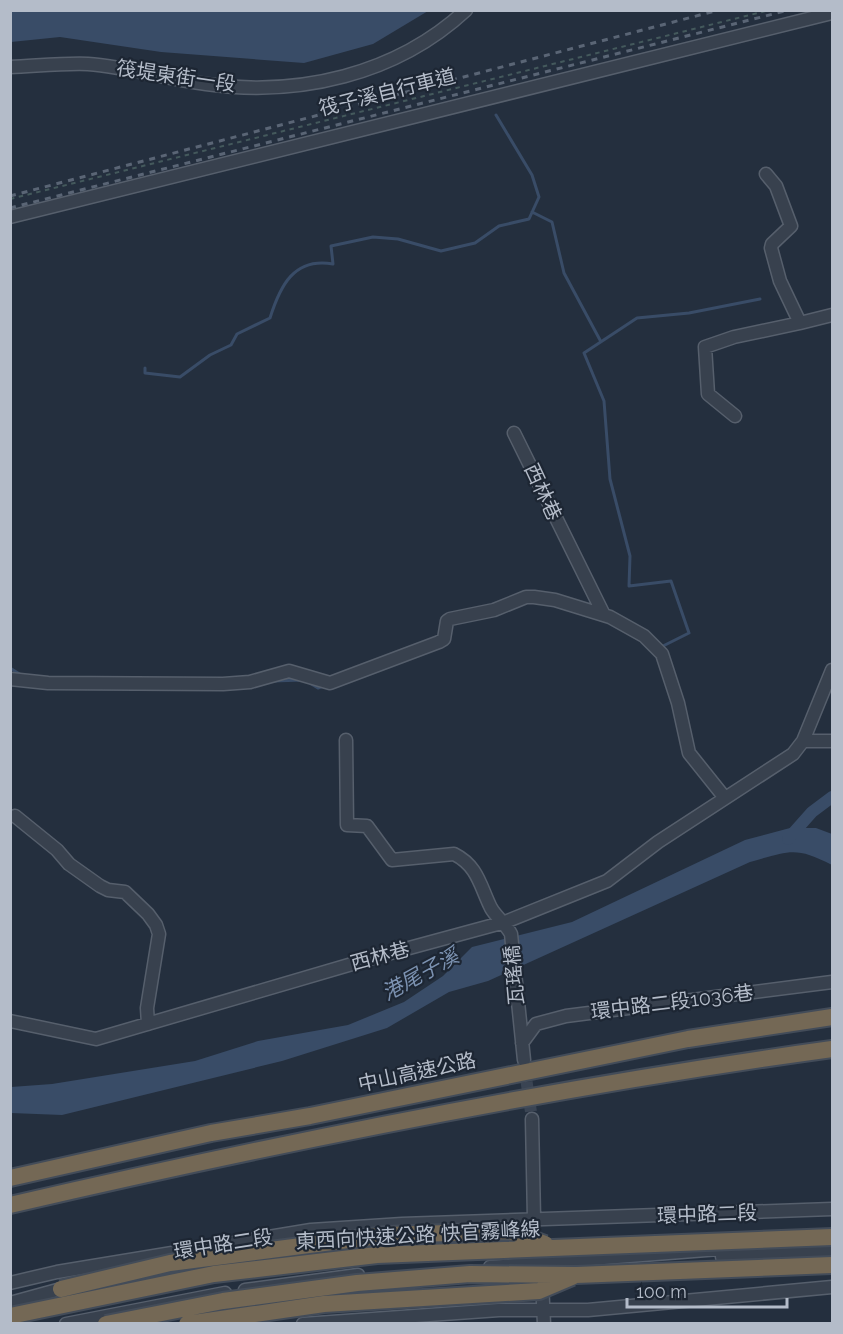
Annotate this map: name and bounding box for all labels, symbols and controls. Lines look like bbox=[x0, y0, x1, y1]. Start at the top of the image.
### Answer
street label: 筏堤東街一段 bbox=[115, 56, 237, 96]
street label: 筏子溪自行車道 bbox=[316, 63, 458, 121]
street label: 西林巷 bbox=[519, 460, 567, 524]
street label: 西林巷 bbox=[348, 937, 412, 975]
water label: 港尾子溪 bbox=[377, 941, 465, 1005]
street label: 瓦瑤橋 bbox=[499, 944, 529, 1006]
street label: 環中路二段1036巷 bbox=[589, 980, 755, 1024]
street label: 中山高速公路 bbox=[356, 1048, 478, 1096]
street label: 環中路二段 bbox=[657, 1200, 757, 1228]
street label: 東西向快速公路 快官霧峰線 bbox=[295, 1217, 541, 1253]
street label: 環中路二段 bbox=[172, 1224, 274, 1264]
scale bar bbox=[627, 1271, 788, 1309]
text: 100 m bbox=[636, 1281, 687, 1302]

